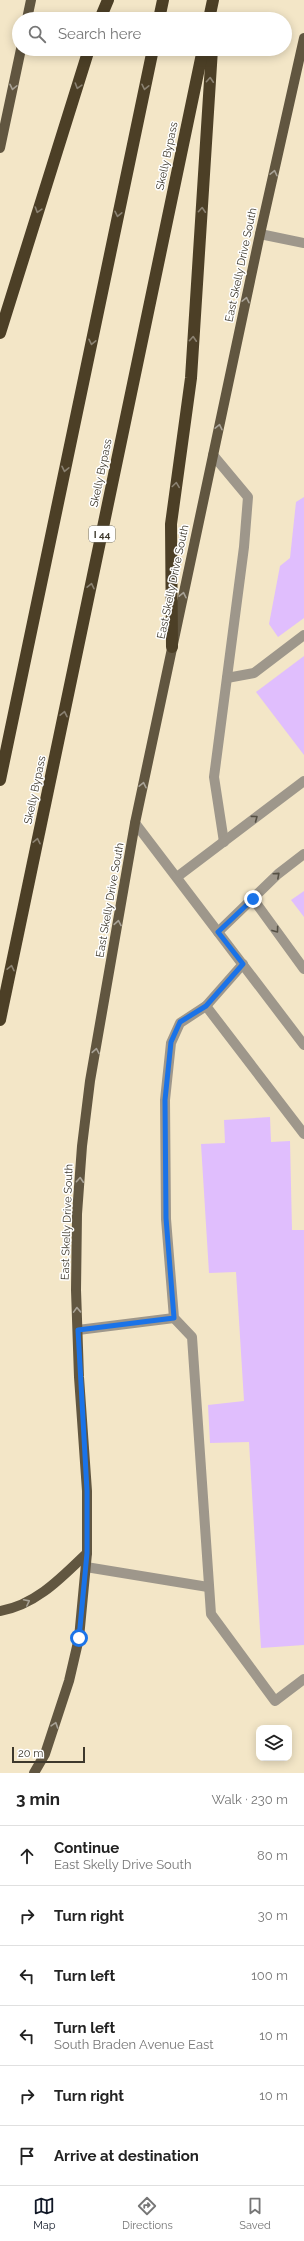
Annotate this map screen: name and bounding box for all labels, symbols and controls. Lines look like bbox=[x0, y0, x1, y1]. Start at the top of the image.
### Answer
search box bbox=[12, 12, 292, 56]
icon: search bbox=[26, 23, 48, 45]
text: Search here bbox=[58, 25, 141, 43]
one-way arrow bbox=[206, 77, 215, 83]
one-way arrow bbox=[74, 83, 82, 90]
one-way arrow bbox=[9, 84, 17, 90]
one-way arrow bbox=[141, 84, 149, 90]
street label: Skelly Bypass bbox=[153, 121, 181, 191]
one-way arrow bbox=[269, 169, 277, 176]
one-way arrow bbox=[35, 207, 43, 214]
one-way arrow bbox=[197, 207, 206, 213]
street label: East Skelly Drive South bbox=[223, 207, 259, 323]
one-way arrow bbox=[115, 211, 123, 218]
one-way arrow bbox=[241, 296, 249, 303]
one-way arrow bbox=[189, 336, 198, 342]
one-way arrow bbox=[88, 339, 96, 345]
one-way arrow bbox=[214, 424, 222, 430]
street label: Skelly Bypass bbox=[87, 438, 115, 508]
one-way arrow bbox=[62, 466, 70, 472]
one-way arrow bbox=[171, 482, 180, 488]
street label: East Skelly Drive South bbox=[155, 524, 191, 640]
road number: I 44 bbox=[89, 526, 115, 542]
one-way arrow bbox=[86, 583, 94, 589]
one-way arrow bbox=[178, 592, 186, 598]
one-way arrow bbox=[60, 710, 68, 717]
street label: Skelly Bypass bbox=[21, 755, 49, 825]
one-way arrow bbox=[139, 782, 147, 788]
one-way arrow bbox=[250, 816, 257, 823]
one-way arrow bbox=[33, 838, 41, 844]
street label: East Skelly Drive South bbox=[94, 842, 126, 958]
one-way arrow bbox=[273, 873, 280, 880]
route end bbox=[244, 890, 262, 908]
one-way arrow bbox=[113, 920, 121, 926]
one-way arrow bbox=[271, 926, 278, 933]
one-way arrow bbox=[6, 965, 14, 971]
one-way arrow bbox=[91, 1048, 99, 1054]
street label: East Skelly Drive South bbox=[58, 1164, 76, 1280]
one-way arrow bbox=[75, 1177, 84, 1183]
one-way arrow bbox=[73, 1307, 81, 1313]
one-way arrow bbox=[23, 1599, 30, 1607]
route start bbox=[70, 1629, 88, 1647]
one-way arrow bbox=[50, 1721, 59, 1728]
map controls bbox=[256, 1725, 292, 1761]
button: layers bbox=[256, 1725, 292, 1761]
scale bar bbox=[12, 1745, 85, 1764]
text: 20 m bbox=[18, 1747, 43, 1760]
text: 3 min bbox=[16, 1789, 60, 1809]
text: Walk · 230 m bbox=[212, 1792, 288, 1807]
text: Continue bbox=[54, 1839, 119, 1857]
icon: ahead bbox=[16, 1845, 38, 1867]
text: 80 m bbox=[257, 1848, 288, 1863]
text: East Skelly Drive South bbox=[54, 1857, 191, 1872]
icon: right bbox=[16, 1905, 38, 1927]
text: Turn right bbox=[54, 1907, 124, 1925]
text: 30 m bbox=[258, 1908, 288, 1923]
icon: left bbox=[16, 1965, 38, 1987]
text: Turn left bbox=[54, 1967, 115, 1985]
text: 100 m bbox=[251, 1968, 288, 1983]
text: Turn left bbox=[54, 2019, 115, 2037]
icon: left bbox=[16, 2025, 38, 2047]
text: 10 m bbox=[259, 2028, 288, 2043]
text: South Braden Avenue East bbox=[54, 2037, 214, 2052]
icon: right bbox=[16, 2085, 38, 2107]
text: Turn right bbox=[54, 2087, 124, 2105]
text: 10 m bbox=[259, 2088, 288, 2103]
icon: arrive bbox=[16, 2145, 38, 2167]
text: Arrive at destination bbox=[54, 2147, 199, 2165]
tab: Map bbox=[33, 2195, 56, 2232]
tab: Directions bbox=[122, 2195, 173, 2232]
tab: Saved bbox=[239, 2195, 271, 2232]

